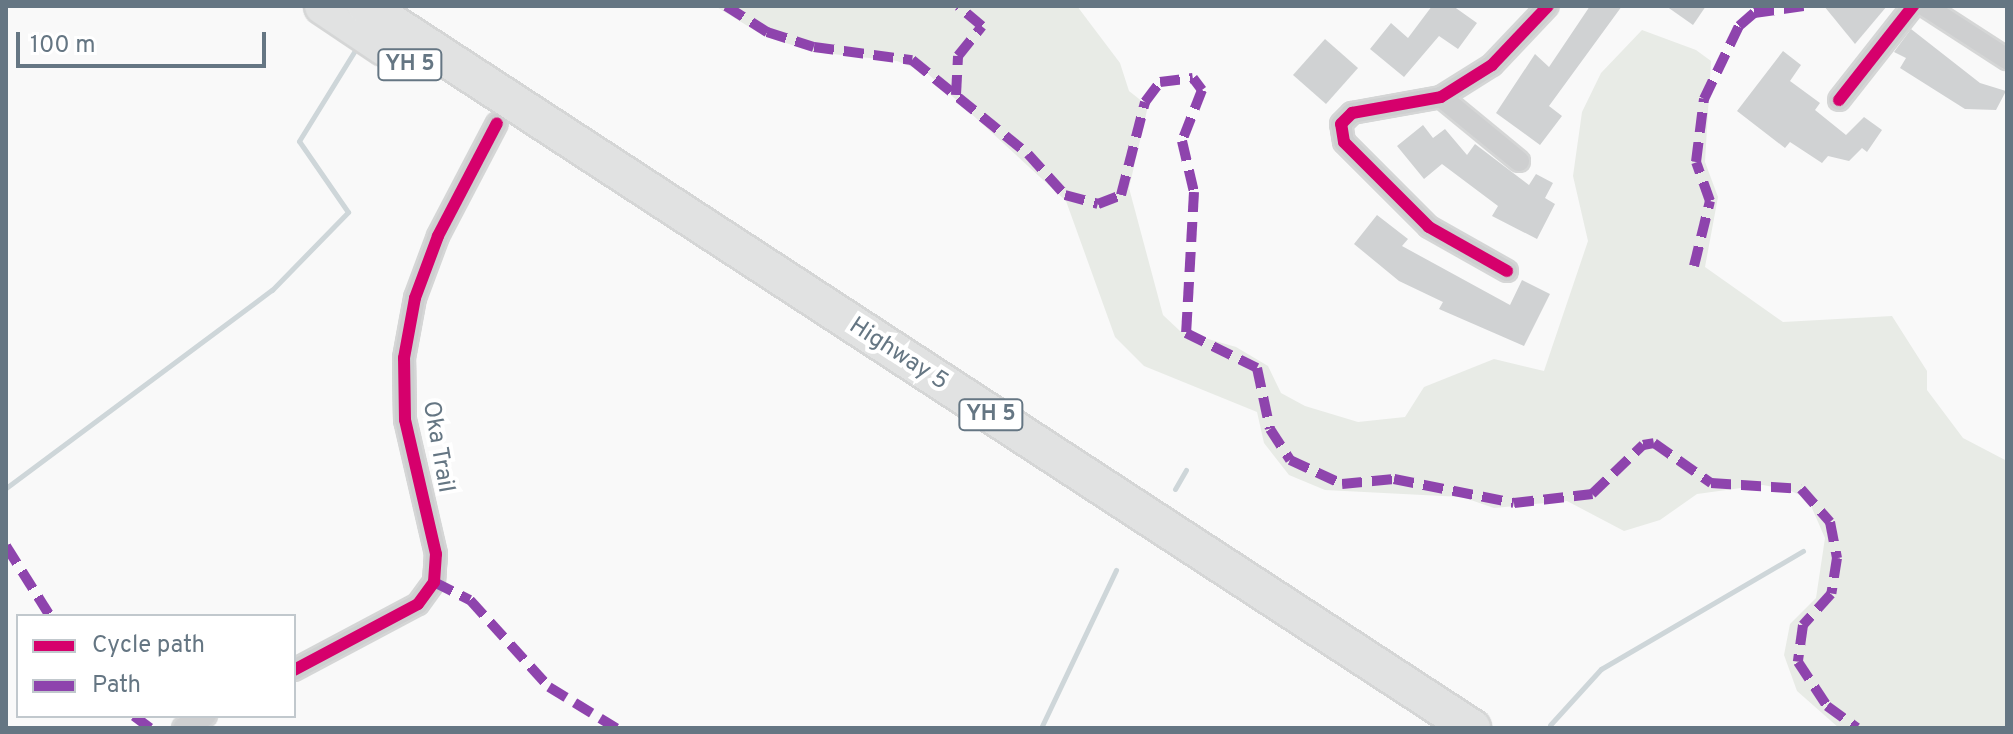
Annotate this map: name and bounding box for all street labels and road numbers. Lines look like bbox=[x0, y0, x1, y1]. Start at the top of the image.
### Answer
road number: YH 5 bbox=[376, 47, 444, 83]
street label: Highway 5 bbox=[843, 312, 953, 398]
road number: YH 5 bbox=[957, 397, 1025, 433]
street label: Oka Trail bbox=[415, 398, 459, 496]

